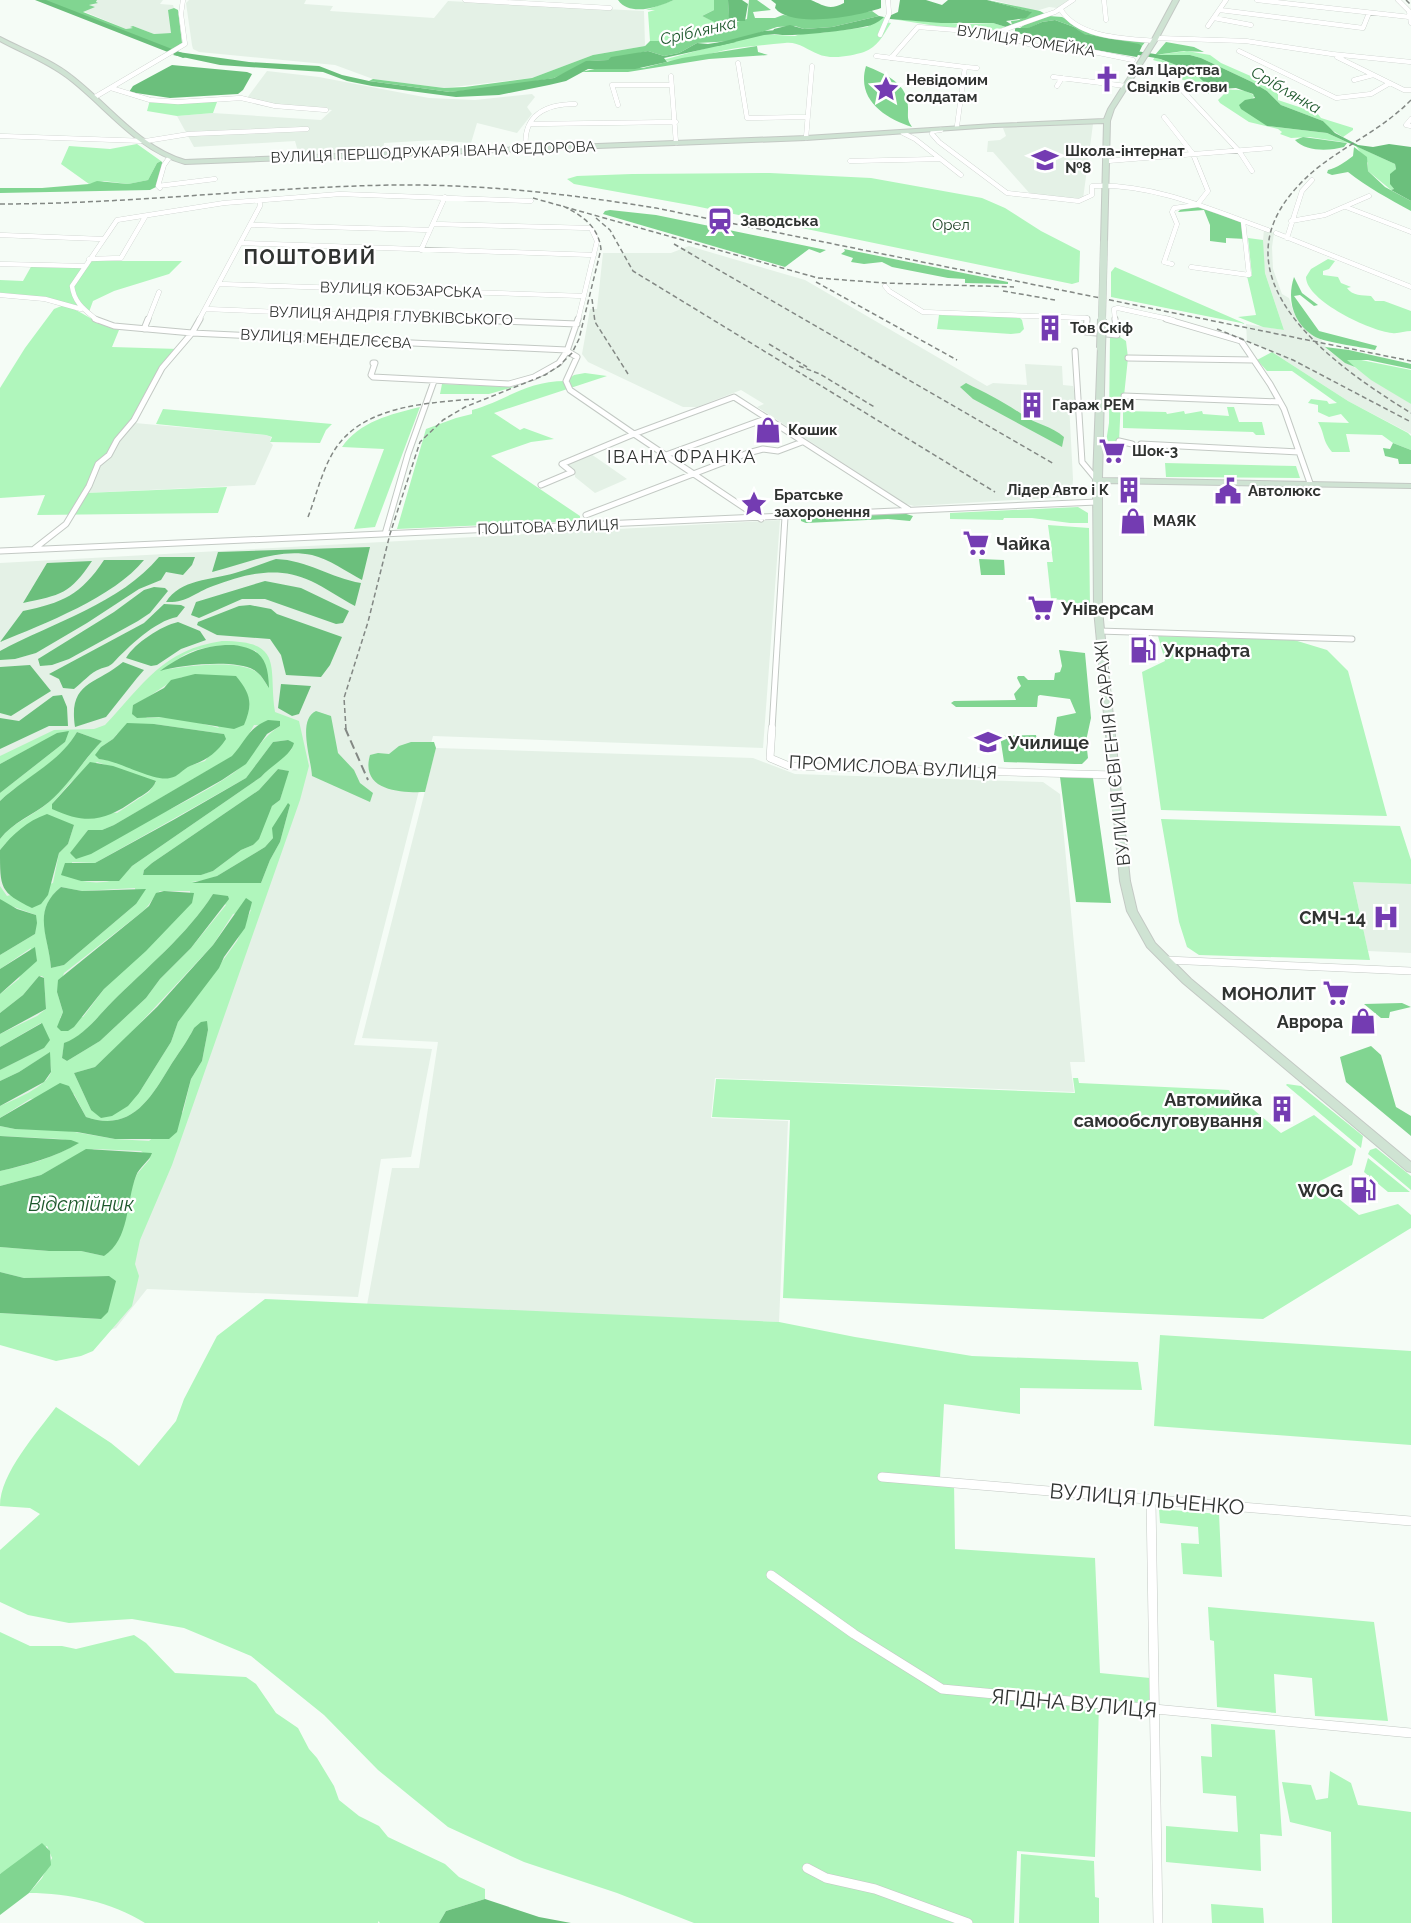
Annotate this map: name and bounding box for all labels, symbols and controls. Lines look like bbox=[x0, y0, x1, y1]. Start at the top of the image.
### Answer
water label: Сріблянка bbox=[658, 13, 738, 49]
street label: ВУЛИЦЯ РОМЕЙКА bbox=[956, 21, 1096, 61]
place label: Зал Царства Свідків Єгови bbox=[1127, 61, 1227, 96]
water label: Сріблянка bbox=[1248, 62, 1325, 118]
church icon: Зал Царства Свідків Єгови bbox=[1092, 64, 1122, 94]
place label: Невідомим солдатам bbox=[906, 71, 988, 106]
place icon: Невідомим солдатам bbox=[871, 74, 901, 104]
street label: ВУЛИЦЯ ПЕРШОДРУКАРЯ ІВАНА ФЕДОРОВА bbox=[270, 137, 596, 167]
place label: Школа-інтернат №8 bbox=[1065, 142, 1185, 177]
school or university icon: Школа-інтернат №8 bbox=[1030, 145, 1060, 175]
station icon: Заводська bbox=[705, 206, 735, 236]
place label: Заводська bbox=[740, 212, 819, 230]
park label: Орел bbox=[932, 216, 970, 234]
district label: ПОШТОВИЙ bbox=[243, 245, 377, 269]
street label: ВУЛИЦЯ КОБЗАРСЬКА bbox=[320, 278, 482, 302]
street label: ВУЛИЦЯ АНДРІЯ ГЛУВКІВСЬКОГО bbox=[269, 303, 513, 329]
building icon: Тов Скіф bbox=[1035, 313, 1065, 343]
place label: Тов Скіф bbox=[1070, 319, 1133, 337]
street label: ВУЛИЦЯ МЕНДЕЛЄЄВА bbox=[240, 326, 412, 352]
building icon: Гараж РЕМ bbox=[1017, 390, 1047, 420]
place label: Гараж РЕМ bbox=[1052, 396, 1135, 414]
shop icon: Кошик bbox=[753, 415, 783, 445]
place label: Кошик bbox=[788, 421, 838, 439]
supermarket icon: Шок-3 bbox=[1097, 436, 1127, 466]
place label: Шок-3 bbox=[1132, 442, 1178, 460]
district label: ІВАНА ФРАНКА bbox=[607, 446, 757, 467]
building icon: Лідер Авто і К bbox=[1114, 475, 1144, 505]
public building icon: Автолюкс bbox=[1213, 476, 1243, 506]
place label: Лідер Авто і К bbox=[1007, 481, 1110, 499]
place label: Автолюкс bbox=[1248, 482, 1322, 500]
place label: Братське захоронення bbox=[774, 486, 870, 521]
place icon: Братське захоронення bbox=[739, 489, 769, 519]
shop icon: МАЯК bbox=[1118, 506, 1148, 536]
place label: МАЯК bbox=[1153, 512, 1197, 530]
street label: ПОШТОВА ВУЛИЦЯ bbox=[477, 516, 619, 538]
supermarket icon: Чайка bbox=[961, 528, 991, 558]
place label: Чайка bbox=[996, 533, 1050, 554]
supermarket icon: Універсам bbox=[1026, 593, 1056, 623]
place label: Універсам bbox=[1060, 598, 1154, 619]
fuel station icon: Укрнафта bbox=[1128, 635, 1158, 665]
street label: ВУЛИЦЯ ЄВГЕНІЯ САРАЖІ bbox=[1090, 639, 1134, 867]
place label: Укрнафта bbox=[1162, 640, 1250, 661]
school or university icon: Училище bbox=[973, 727, 1003, 757]
place label: Училище bbox=[1007, 732, 1089, 753]
street label: ПРОМИСЛОВА ВУЛИЦЯ bbox=[788, 751, 998, 783]
hospital icon: СМЧ-14 bbox=[1371, 902, 1401, 932]
place label: СМЧ-14 bbox=[1299, 907, 1366, 928]
supermarket icon: МОНОЛИТ bbox=[1321, 978, 1351, 1008]
place label: МОНОЛИТ bbox=[1222, 983, 1316, 1004]
shop icon: Аврора bbox=[1348, 1006, 1378, 1036]
place label: Аврора bbox=[1277, 1011, 1343, 1032]
place label: Автомийка самообслуговування bbox=[1074, 1089, 1262, 1131]
building icon: Автомийка самообслуговування bbox=[1267, 1094, 1297, 1124]
fuel station icon: WOG bbox=[1348, 1175, 1378, 1205]
place label: WOG bbox=[1298, 1180, 1343, 1201]
water label: Відстійник bbox=[28, 1192, 134, 1216]
street label: ВУЛИЦЯ ІЛЬЧЕНКО bbox=[1048, 1478, 1246, 1520]
street label: ЯГІДНА ВУЛИЦЯ bbox=[990, 1683, 1158, 1723]

